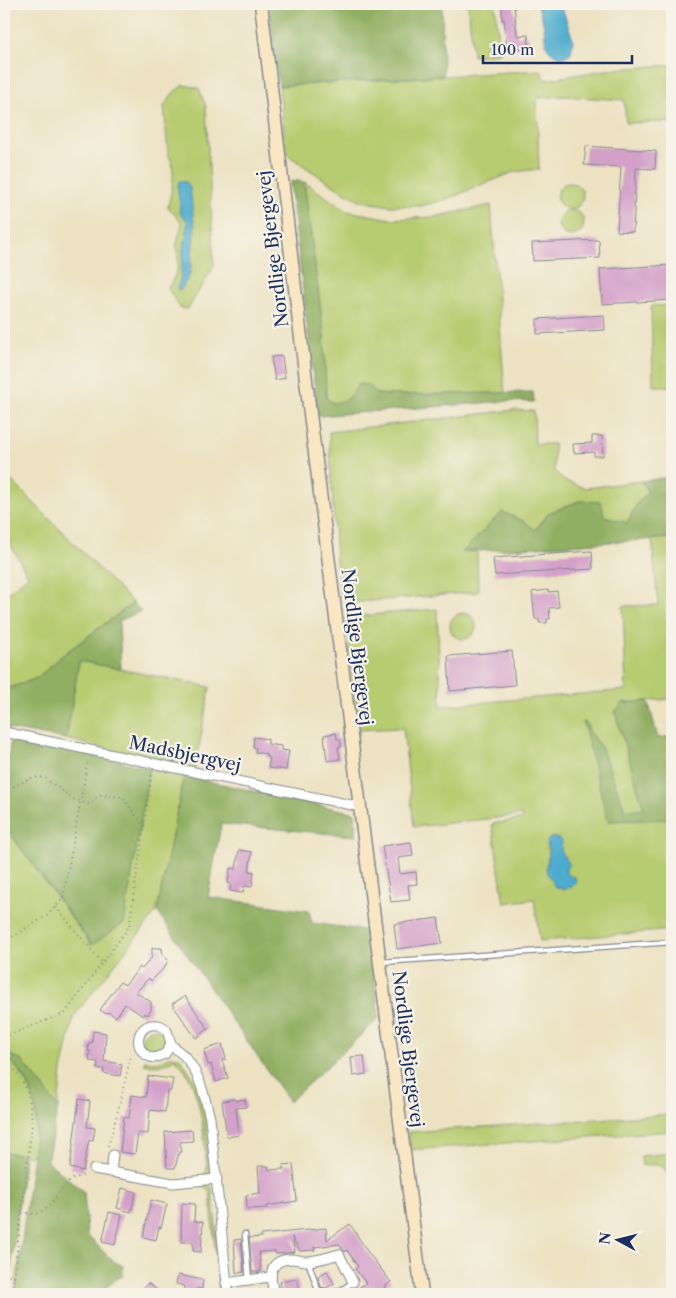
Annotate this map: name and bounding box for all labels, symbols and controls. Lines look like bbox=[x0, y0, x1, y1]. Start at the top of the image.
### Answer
scale bar bbox=[483, 32, 632, 64]
text: 100 m bbox=[491, 40, 534, 59]
street label: Nordlige Bjergevej bbox=[252, 169, 294, 329]
street label: Nordlige Bjergevej bbox=[336, 567, 378, 727]
street label: Madsbjergvej bbox=[127, 731, 243, 777]
street label: Nordlige Bjergevej bbox=[387, 969, 429, 1129]
north arrow bbox=[594, 1216, 644, 1266]
text: N bbox=[595, 1231, 615, 1246]

